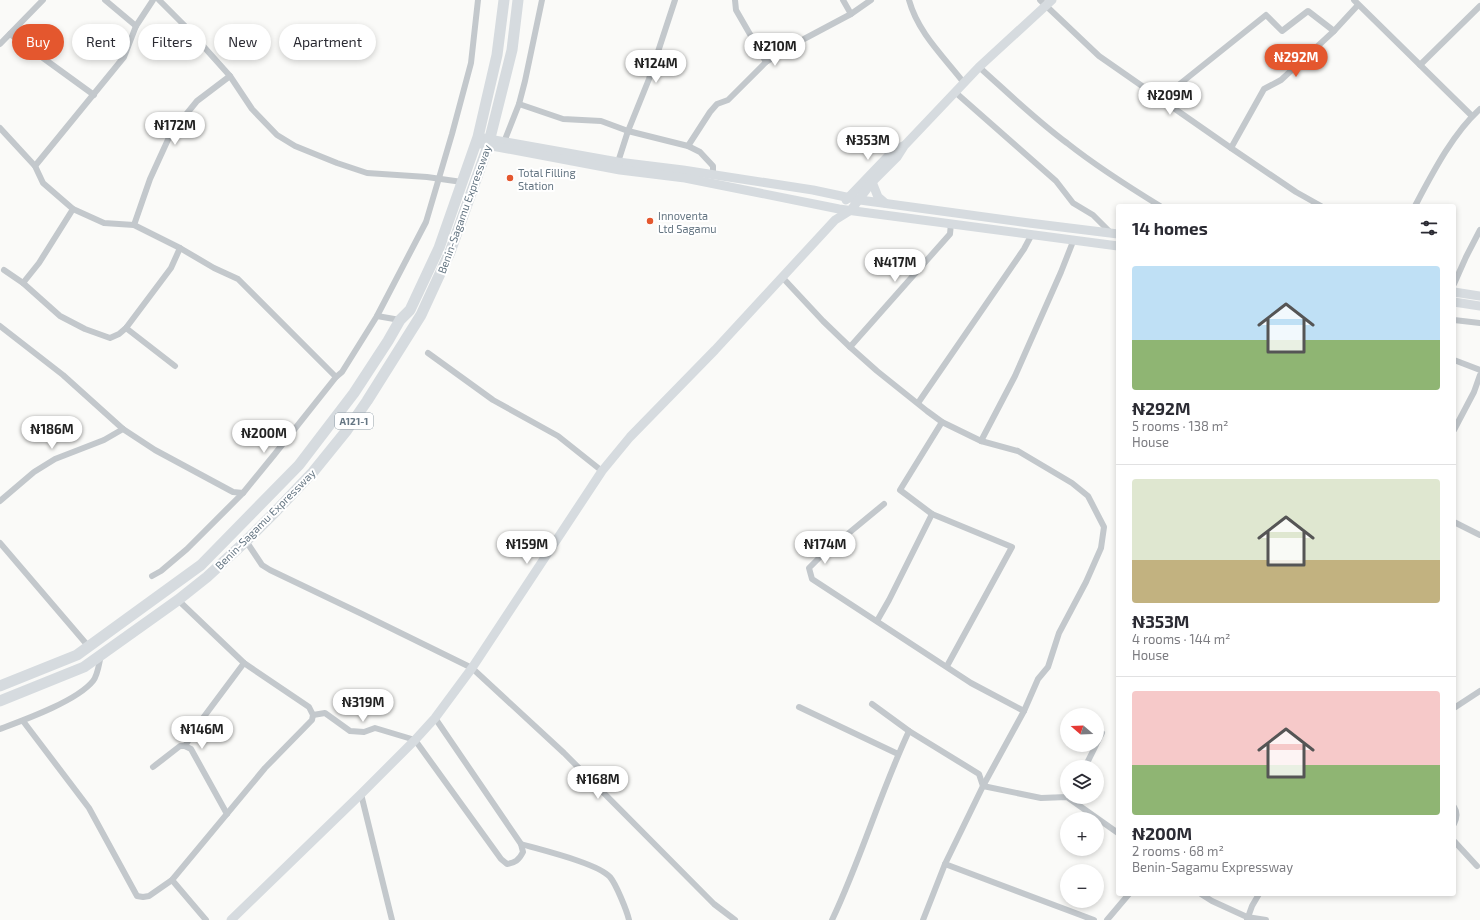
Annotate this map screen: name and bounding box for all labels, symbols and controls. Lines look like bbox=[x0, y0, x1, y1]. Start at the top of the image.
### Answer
chip: Buy bbox=[12, 24, 64, 60]
chip: Rent bbox=[72, 24, 130, 60]
chip: Filters bbox=[138, 24, 206, 60]
chip: New bbox=[214, 24, 271, 60]
chip: Apartment bbox=[279, 24, 376, 60]
pin: ₦210M bbox=[747, 33, 803, 67]
text: ₦210M bbox=[753, 38, 797, 54]
pin: ₦292M bbox=[1268, 44, 1324, 78]
text: ₦292M bbox=[1274, 49, 1318, 65]
pin: ₦124M bbox=[628, 50, 684, 84]
text: ₦124M bbox=[634, 55, 678, 71]
pin: ₦209M bbox=[1142, 82, 1198, 116]
text: ₦209M bbox=[1147, 87, 1193, 103]
pin: ₦172M bbox=[147, 112, 203, 146]
text: ₦172M bbox=[154, 117, 196, 133]
pin: ₦353M bbox=[840, 127, 896, 161]
text: ₦353M bbox=[846, 132, 890, 148]
street label: Benin-Sagamu Expressway bbox=[435, 143, 493, 275]
place label: Total Filling Station bbox=[518, 166, 576, 192]
marker: Total Filling Station bbox=[505, 173, 515, 183]
place label: Innoventa Ltd Sagamu bbox=[658, 209, 717, 235]
marker: Innoventa Ltd Sagamu bbox=[645, 216, 655, 226]
icon: filters bbox=[1418, 217, 1440, 239]
text: 14 homes bbox=[1132, 218, 1208, 238]
pin: ₦417M bbox=[867, 249, 923, 283]
text: ₦417M bbox=[874, 254, 916, 270]
icon: home bbox=[1250, 292, 1322, 364]
text: ₦292M bbox=[1132, 398, 1190, 418]
road number: A121-1 bbox=[335, 413, 373, 429]
pin: ₦186M bbox=[24, 416, 80, 450]
text: 5 rooms · 138 m² bbox=[1132, 418, 1229, 434]
pin: ₦200M bbox=[236, 420, 292, 454]
text: ₦186M bbox=[30, 421, 74, 437]
text: ₦200M bbox=[241, 425, 287, 441]
text: House bbox=[1132, 434, 1169, 450]
street label: Benin-Sagamu Expressway bbox=[212, 466, 318, 572]
icon: home bbox=[1250, 505, 1322, 577]
pin: ₦159M bbox=[499, 531, 555, 565]
pin: ₦174M bbox=[797, 531, 853, 565]
text: ₦159M bbox=[506, 536, 548, 552]
text: ₦174M bbox=[804, 536, 846, 552]
text: ₦353M bbox=[1132, 611, 1189, 631]
text: 4 rooms · 144 m² bbox=[1132, 631, 1230, 647]
text: House bbox=[1132, 647, 1169, 663]
pin: ₦319M bbox=[335, 689, 391, 723]
text: ₦319M bbox=[342, 694, 384, 710]
north arrow bbox=[1060, 708, 1104, 752]
map controls bbox=[1060, 708, 1104, 908]
pin: ₦146M bbox=[174, 716, 230, 750]
icon: home bbox=[1250, 717, 1322, 789]
text: ₦146M bbox=[180, 721, 224, 737]
button: layers bbox=[1060, 760, 1104, 804]
pin: ₦168M bbox=[570, 766, 626, 800]
text: ₦168M bbox=[576, 771, 620, 787]
button: + bbox=[1060, 812, 1104, 856]
text: ₦200M bbox=[1132, 823, 1192, 843]
text: 2 rooms · 68 m² bbox=[1132, 843, 1224, 859]
text: Benin-Sagamu Expressway bbox=[1132, 859, 1293, 875]
button: − bbox=[1060, 864, 1104, 908]

